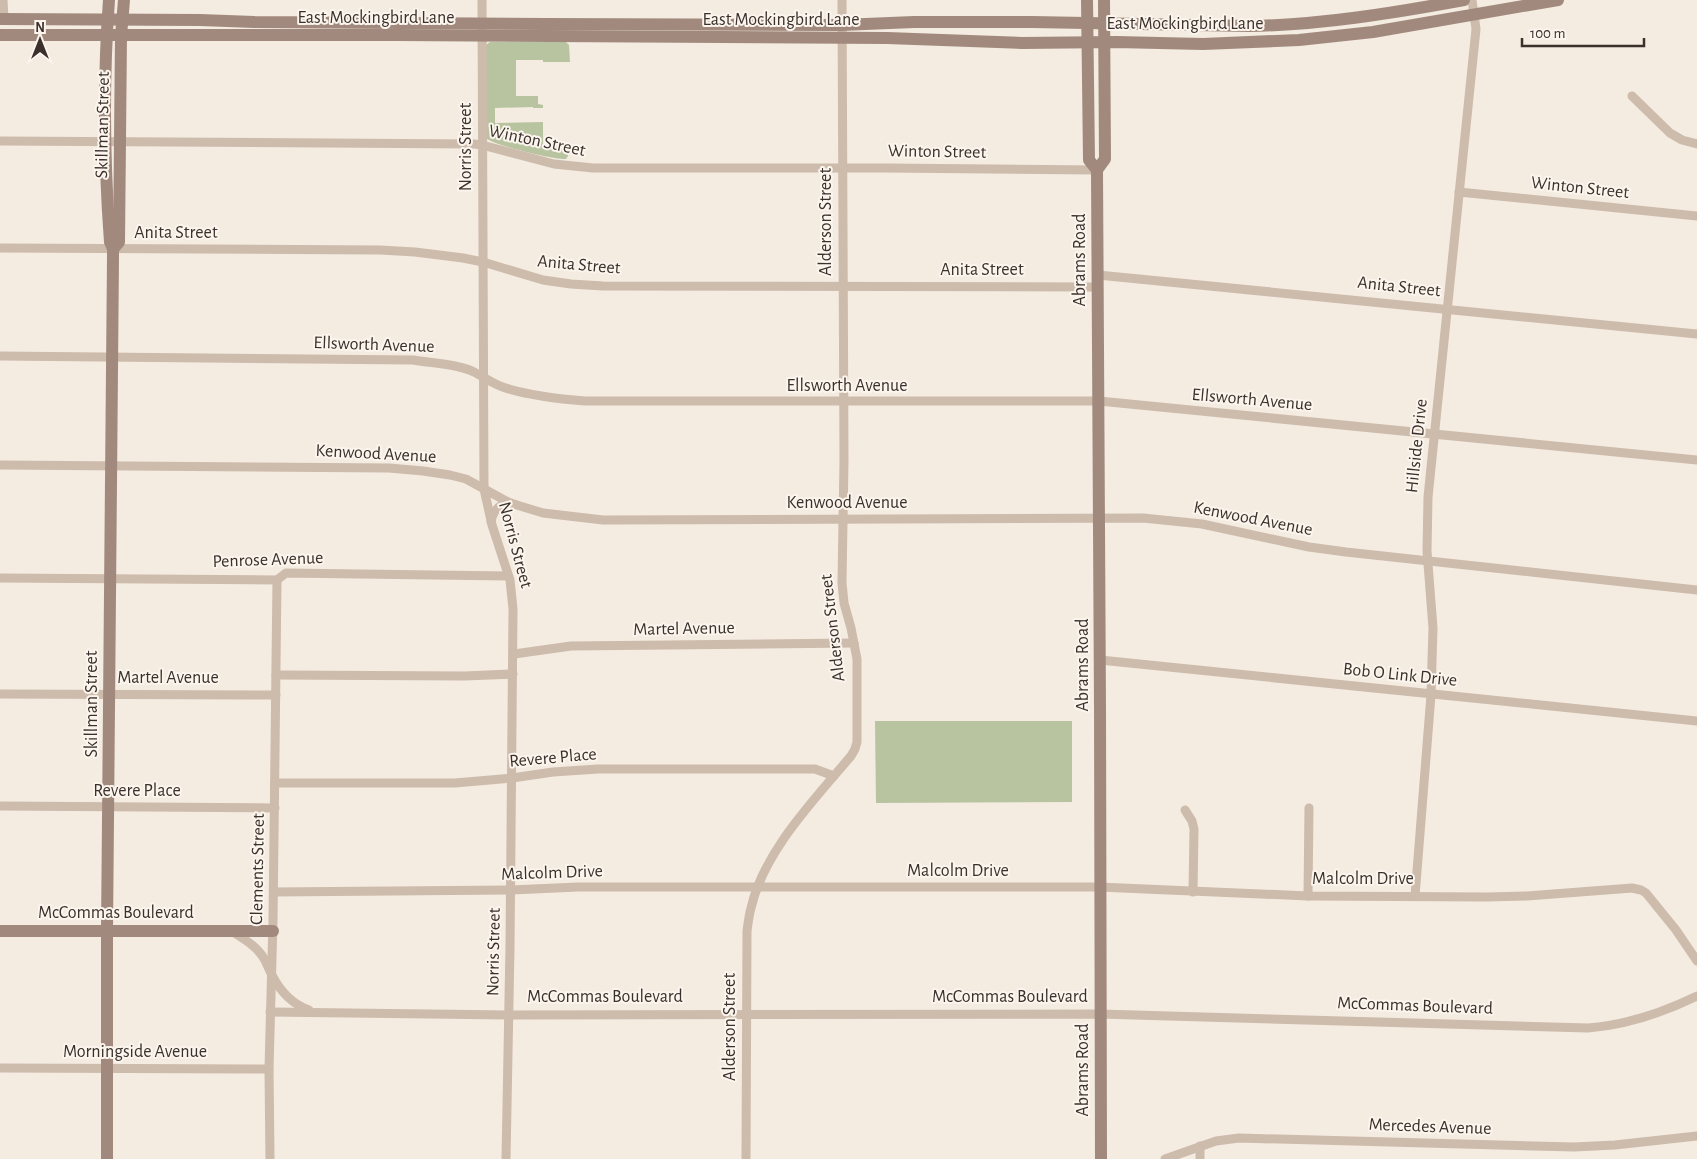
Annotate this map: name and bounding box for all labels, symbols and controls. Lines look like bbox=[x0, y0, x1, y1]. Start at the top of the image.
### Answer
street label: East Mockingbird Lane bbox=[297, 9, 455, 27]
street label: East Mockingbird Lane bbox=[702, 11, 860, 29]
north arrow bbox=[15, 15, 65, 65]
street label: East Mockingbird Lane bbox=[1106, 15, 1264, 33]
scale bar bbox=[1522, 15, 1644, 47]
text: N bbox=[35, 21, 45, 35]
text: 100 m bbox=[1530, 26, 1565, 41]
street label: Skillman Street bbox=[93, 71, 113, 179]
street label: Norris Street bbox=[457, 102, 475, 191]
street label: Winton Street bbox=[487, 122, 587, 160]
street label: Winton Street bbox=[888, 142, 987, 162]
street label: Alderson Street bbox=[817, 168, 835, 276]
street label: Winton Street bbox=[1530, 174, 1630, 202]
street label: Abrams Road bbox=[1071, 213, 1089, 307]
street label: Anita Street bbox=[134, 224, 218, 242]
street label: Anita Street bbox=[537, 252, 622, 278]
street label: Anita Street bbox=[940, 261, 1024, 279]
street label: Anita Street bbox=[1357, 274, 1442, 300]
street label: Ellsworth Avenue bbox=[313, 334, 435, 356]
street label: Ellsworth Avenue bbox=[786, 377, 908, 395]
street label: Ellsworth Avenue bbox=[1191, 386, 1313, 414]
street label: Hillside Drive bbox=[1403, 398, 1431, 494]
street label: Kenwood Avenue bbox=[315, 442, 437, 466]
street label: Kenwood Avenue bbox=[787, 494, 908, 512]
street label: Kenwood Avenue bbox=[1192, 499, 1314, 539]
street label: Norris Street bbox=[495, 500, 535, 590]
street label: Penrose Avenue bbox=[212, 549, 324, 571]
street label: Alderson Street bbox=[817, 573, 849, 683]
street label: Abrams Road bbox=[1074, 618, 1092, 712]
street label: Martel Avenue bbox=[633, 619, 735, 639]
street label: Skillman Street bbox=[83, 650, 101, 757]
street label: Bob O Link Drive bbox=[1342, 660, 1458, 690]
street label: Martel Avenue bbox=[117, 669, 219, 687]
street label: Revere Place bbox=[509, 745, 597, 771]
street label: Revere Place bbox=[93, 782, 181, 800]
street label: Clements Street bbox=[248, 813, 268, 925]
street label: Malcolm Drive bbox=[501, 862, 603, 884]
street label: Malcolm Drive bbox=[907, 862, 1009, 880]
street label: Malcolm Drive bbox=[1312, 870, 1414, 888]
street label: McCommas Boulevard bbox=[38, 904, 194, 922]
street label: Norris Street bbox=[484, 907, 504, 996]
street label: Alderson Street bbox=[721, 973, 739, 1081]
street label: McCommas Boulevard bbox=[527, 988, 683, 1006]
street label: McCommas Boulevard bbox=[932, 988, 1088, 1006]
street label: McCommas Boulevard bbox=[1337, 994, 1493, 1018]
street label: Abrams Road bbox=[1074, 1023, 1092, 1117]
street label: Morningside Avenue bbox=[63, 1043, 207, 1061]
street label: Mercedes Avenue bbox=[1368, 1116, 1492, 1138]

